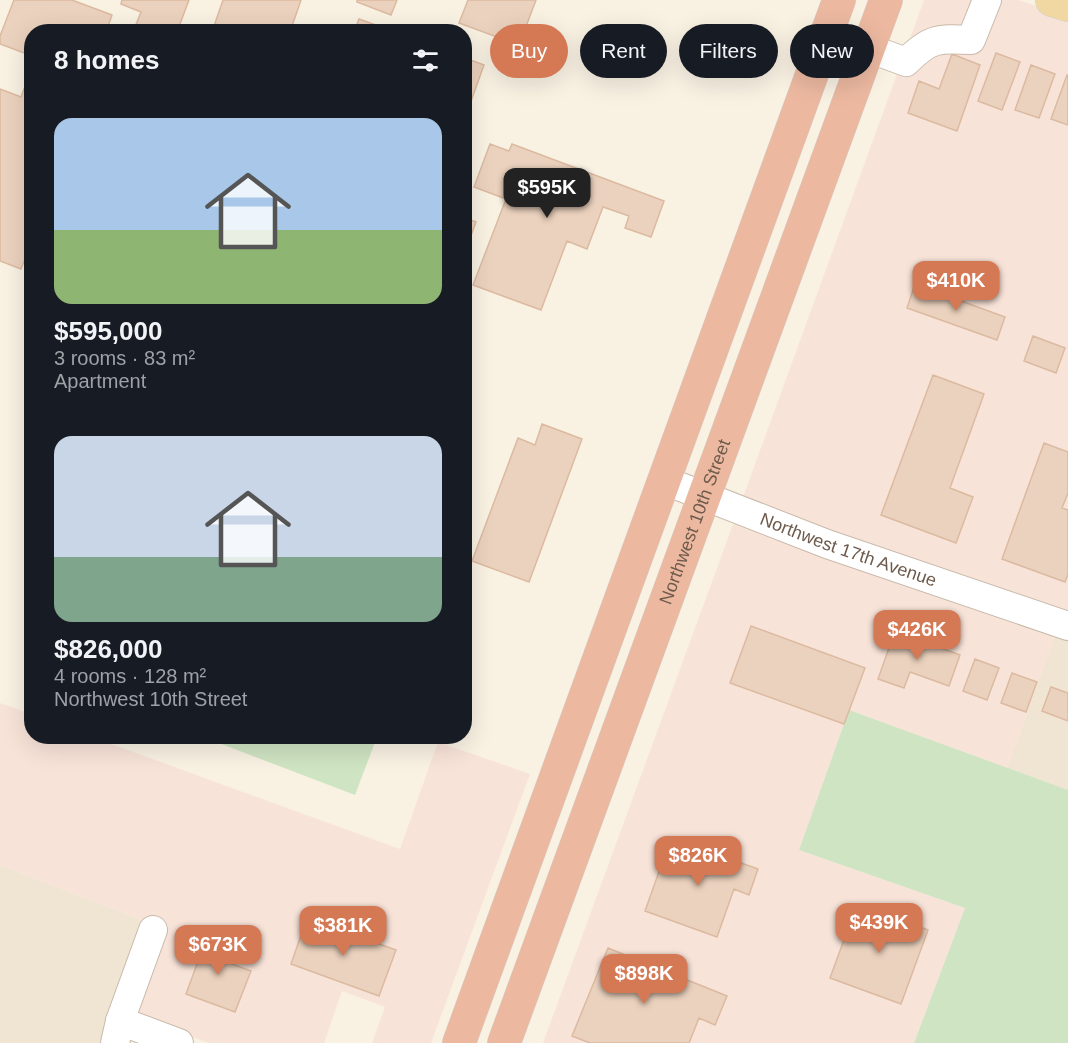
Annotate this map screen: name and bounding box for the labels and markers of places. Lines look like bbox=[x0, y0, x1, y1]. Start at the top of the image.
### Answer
pin: $595K bbox=[505, 168, 589, 219]
pin: $410K bbox=[914, 261, 998, 312]
pin: $426K bbox=[875, 610, 959, 661]
pin: $826K bbox=[656, 836, 740, 887]
pin: $439K bbox=[837, 903, 921, 954]
pin: $381K bbox=[301, 906, 385, 957]
pin: $673K bbox=[176, 925, 260, 976]
pin: $898K bbox=[602, 954, 686, 1005]

